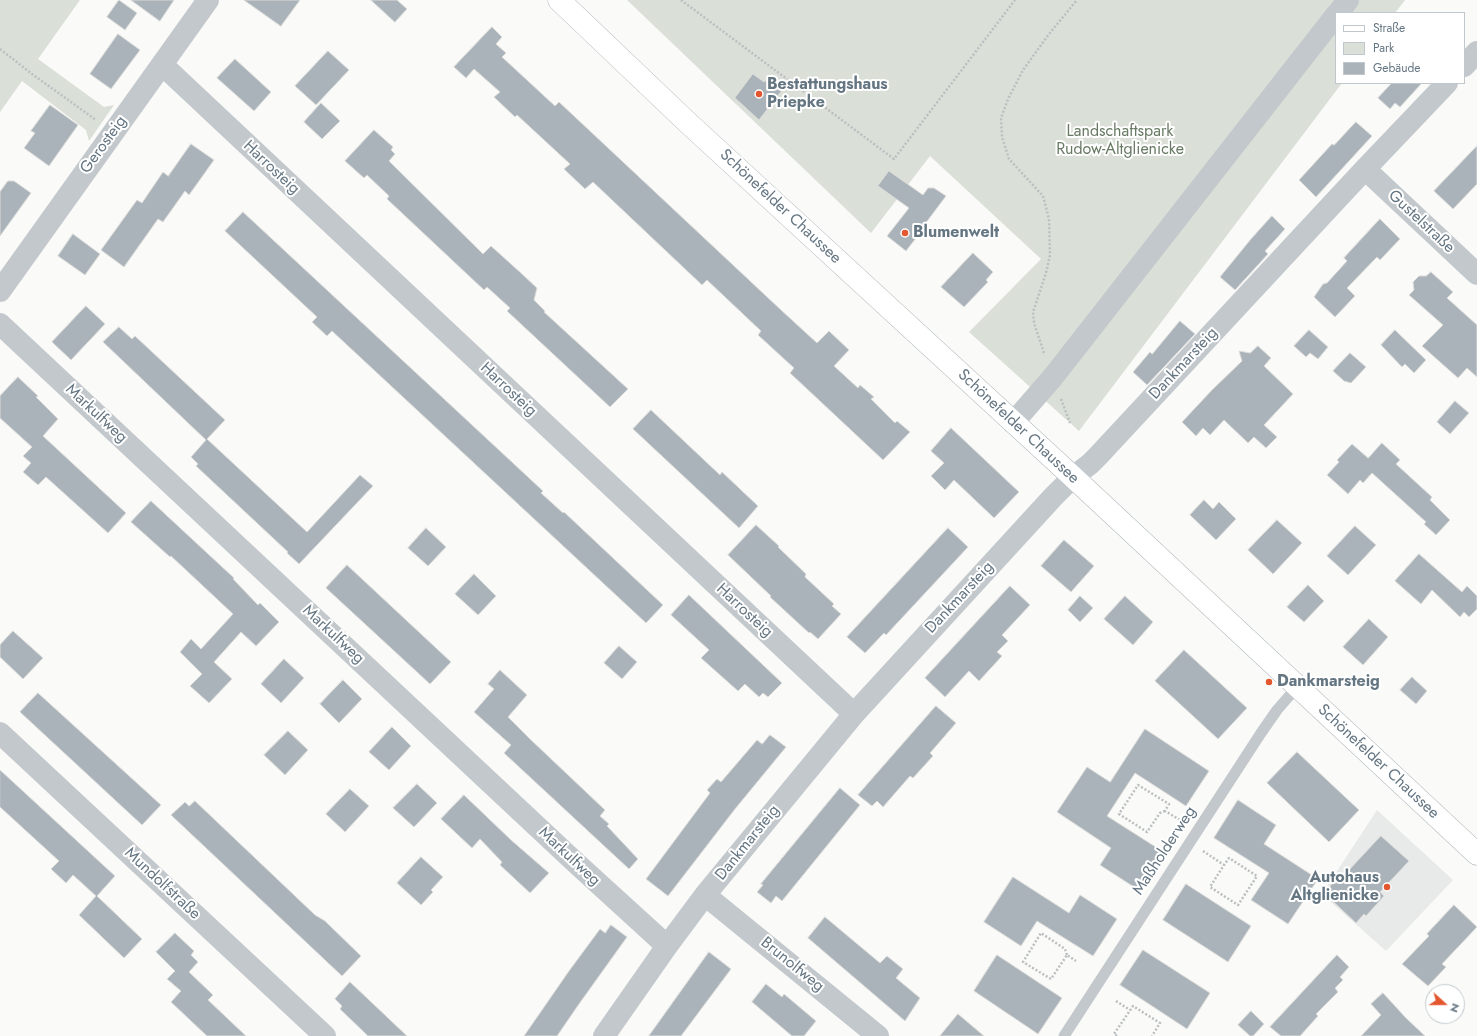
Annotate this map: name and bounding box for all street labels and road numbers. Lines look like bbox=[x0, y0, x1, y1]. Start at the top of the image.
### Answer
street label: Gerosteig bbox=[77, 112, 131, 178]
street label: Harrosteig bbox=[239, 137, 303, 199]
street label: Schönefelder Chaussee bbox=[715, 146, 845, 268]
street label: Gustelstraße bbox=[1384, 186, 1458, 258]
street label: Dankmarsteig bbox=[1146, 324, 1222, 404]
street label: Harrosteig bbox=[476, 359, 540, 421]
street label: Schönefelder Chaussee bbox=[953, 366, 1083, 488]
street label: Markulfweg bbox=[61, 380, 131, 448]
street label: Dankmarsteig bbox=[922, 558, 998, 638]
street label: Harrosteig bbox=[712, 580, 776, 642]
street label: Markulfweg bbox=[298, 601, 368, 669]
street label: Schönefelder Chaussee bbox=[1313, 701, 1443, 823]
street label: Dankmarsteig bbox=[712, 801, 784, 885]
street label: Maßholderweg bbox=[1129, 803, 1201, 899]
street label: Markulfweg bbox=[534, 823, 604, 891]
street label: Mundolfstraße bbox=[120, 844, 204, 924]
street label: Brunolfweg bbox=[756, 934, 828, 996]

